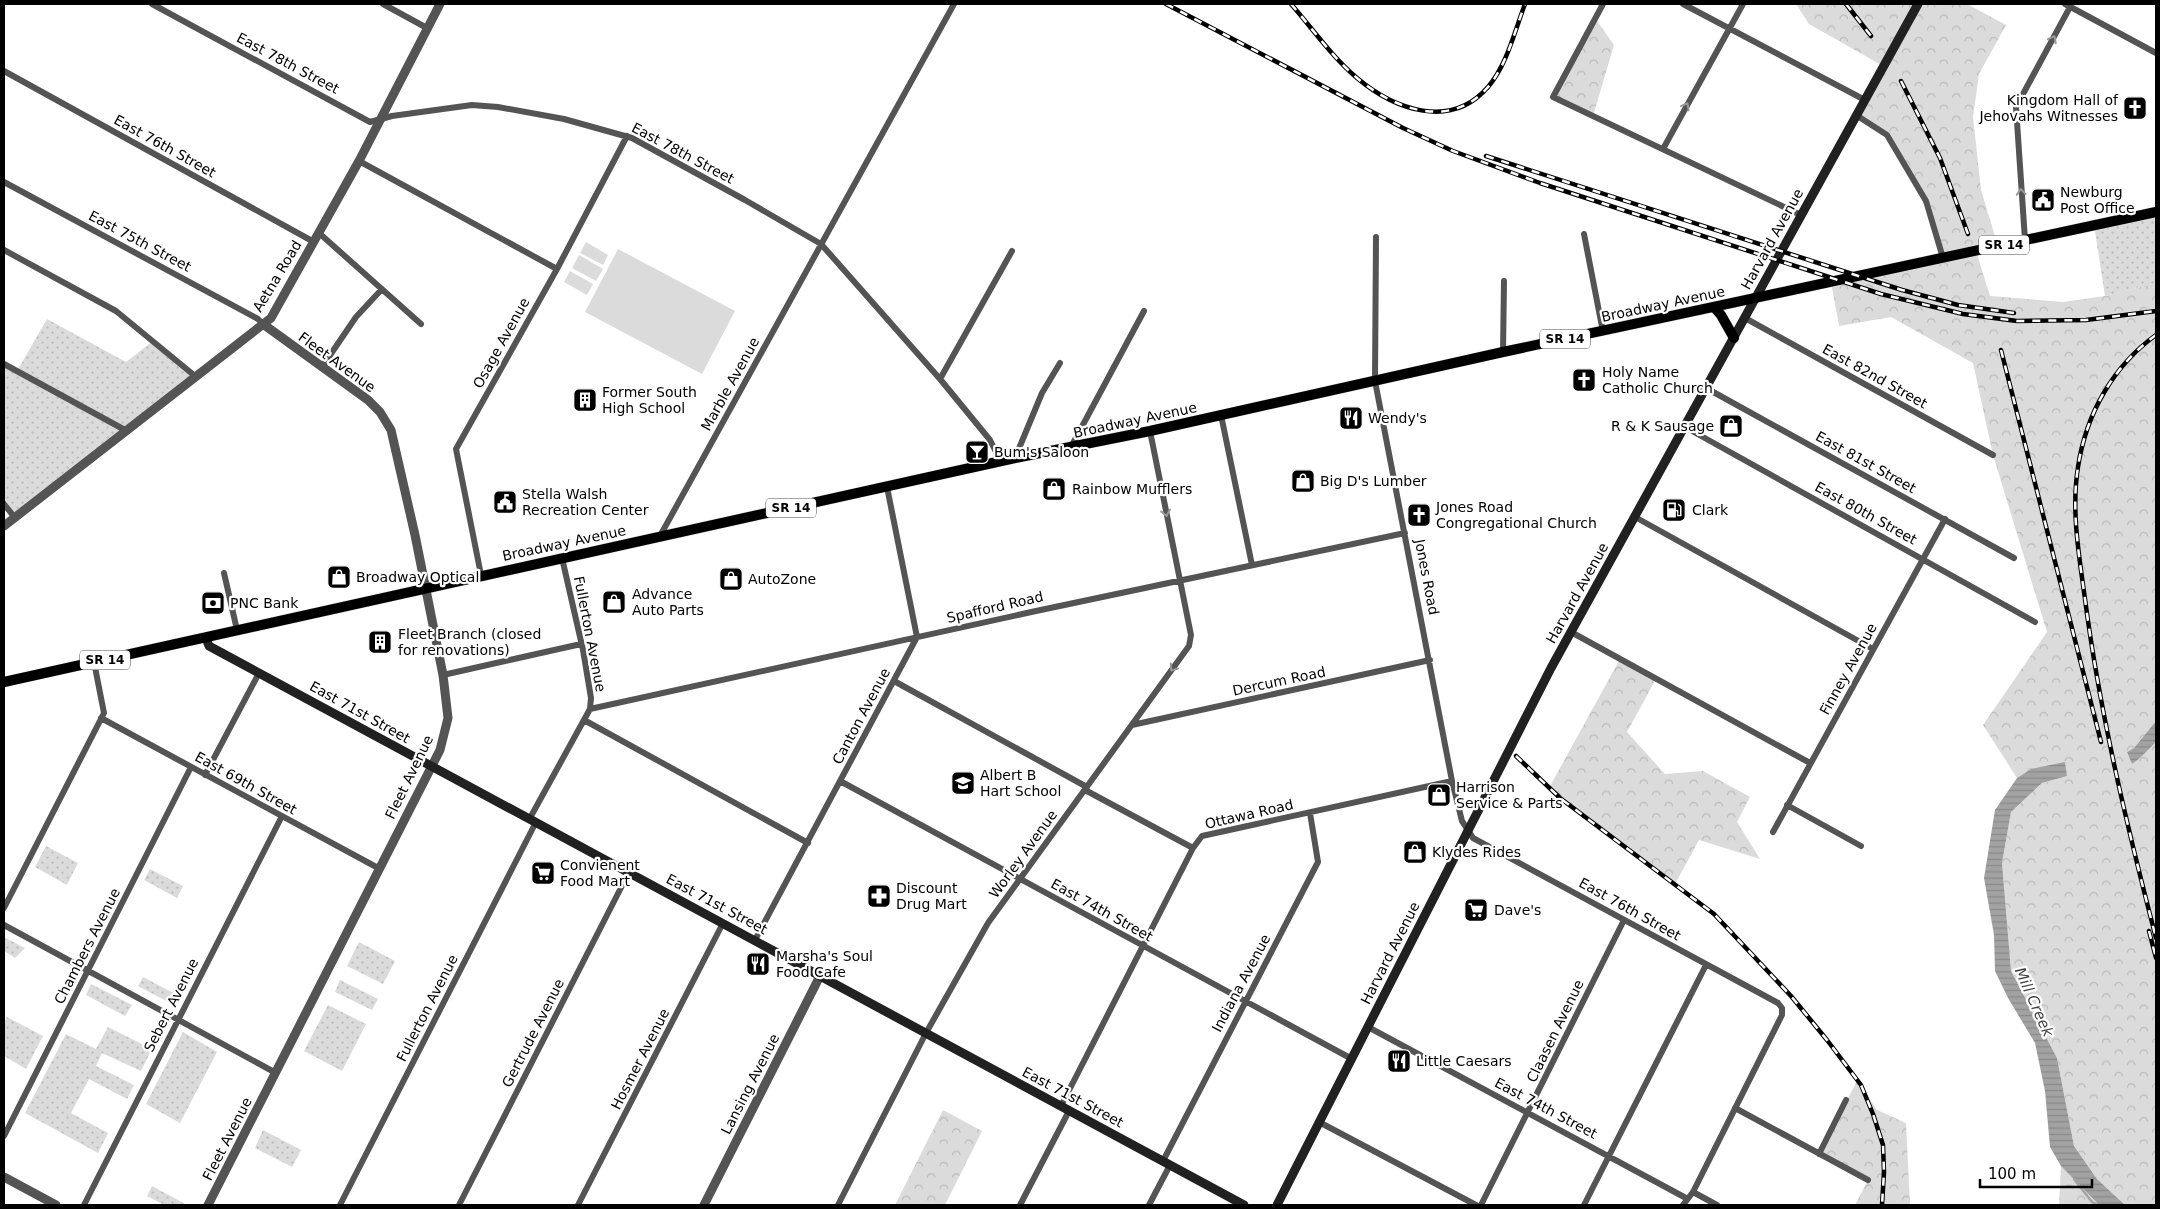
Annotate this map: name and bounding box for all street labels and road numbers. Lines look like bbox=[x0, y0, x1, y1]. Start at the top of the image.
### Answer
street label: East 78th Street bbox=[234, 29, 342, 97]
street label: East 76th Street bbox=[111, 111, 219, 181]
street label: East 78th Street bbox=[629, 119, 737, 187]
street label: Harvard Avenue bbox=[1738, 186, 1806, 292]
street label: East 75th Street bbox=[86, 207, 194, 275]
road number: SR 14 bbox=[1979, 236, 2029, 254]
street label: Aetna Road bbox=[249, 237, 305, 315]
street label: Broadway Avenue bbox=[1600, 283, 1726, 325]
street label: Osage Avenue bbox=[470, 295, 532, 391]
street label: Fleet Avenue bbox=[295, 329, 379, 395]
road number: SR 14 bbox=[1540, 329, 1590, 348]
street label: Marble Avenue bbox=[698, 335, 762, 433]
street label: East 82nd Street bbox=[1820, 341, 1931, 412]
street label: Broadway Avenue bbox=[1072, 399, 1198, 441]
street label: East 81st Street bbox=[1813, 428, 1919, 496]
street label: East 80th Street bbox=[1812, 478, 1920, 548]
road number: SR 14 bbox=[766, 498, 816, 518]
street label: Broadway Avenue bbox=[501, 522, 627, 564]
street label: Jones Road bbox=[1412, 537, 1442, 616]
street label: Harvard Avenue bbox=[1543, 540, 1611, 646]
street label: Fullerton Avenue bbox=[571, 575, 609, 693]
street label: Spafford Road bbox=[945, 588, 1045, 626]
street label: Finney Avenue bbox=[1816, 620, 1880, 718]
road number: SR 14 bbox=[80, 650, 130, 670]
street label: Dercum Road bbox=[1231, 663, 1327, 699]
street label: Canton Avenue bbox=[829, 665, 893, 767]
street label: East 71st Street bbox=[307, 678, 413, 746]
street label: Fleet Avenue bbox=[382, 733, 436, 821]
street label: East 69th Street bbox=[192, 748, 300, 818]
street label: Ottawa Road bbox=[1203, 796, 1295, 832]
street label: Worley Avenue bbox=[986, 807, 1060, 901]
street label: East 71st Street bbox=[664, 871, 771, 938]
street label: East 76th Street bbox=[1576, 874, 1684, 944]
street label: East 74th Street bbox=[1048, 875, 1156, 945]
street label: Chambers Avenue bbox=[51, 885, 123, 1007]
street label: Harvard Avenue bbox=[1357, 899, 1423, 1007]
street label: Indiana Avenue bbox=[1209, 931, 1273, 1035]
street label: Fullerton Avenue bbox=[393, 952, 461, 1064]
street label: Sebert Avenue bbox=[141, 956, 201, 1054]
street label: Gertrude Avenue bbox=[499, 976, 567, 1090]
street label: Claasen Avenue bbox=[1523, 977, 1587, 1085]
street label: Hosmer Avenue bbox=[608, 1006, 672, 1112]
street label: Lansing Avenue bbox=[718, 1031, 782, 1137]
street label: East 71st Street bbox=[1020, 1064, 1127, 1131]
street label: East 74th Street bbox=[1492, 1074, 1600, 1142]
street label: Fleet Avenue bbox=[199, 1095, 255, 1183]

